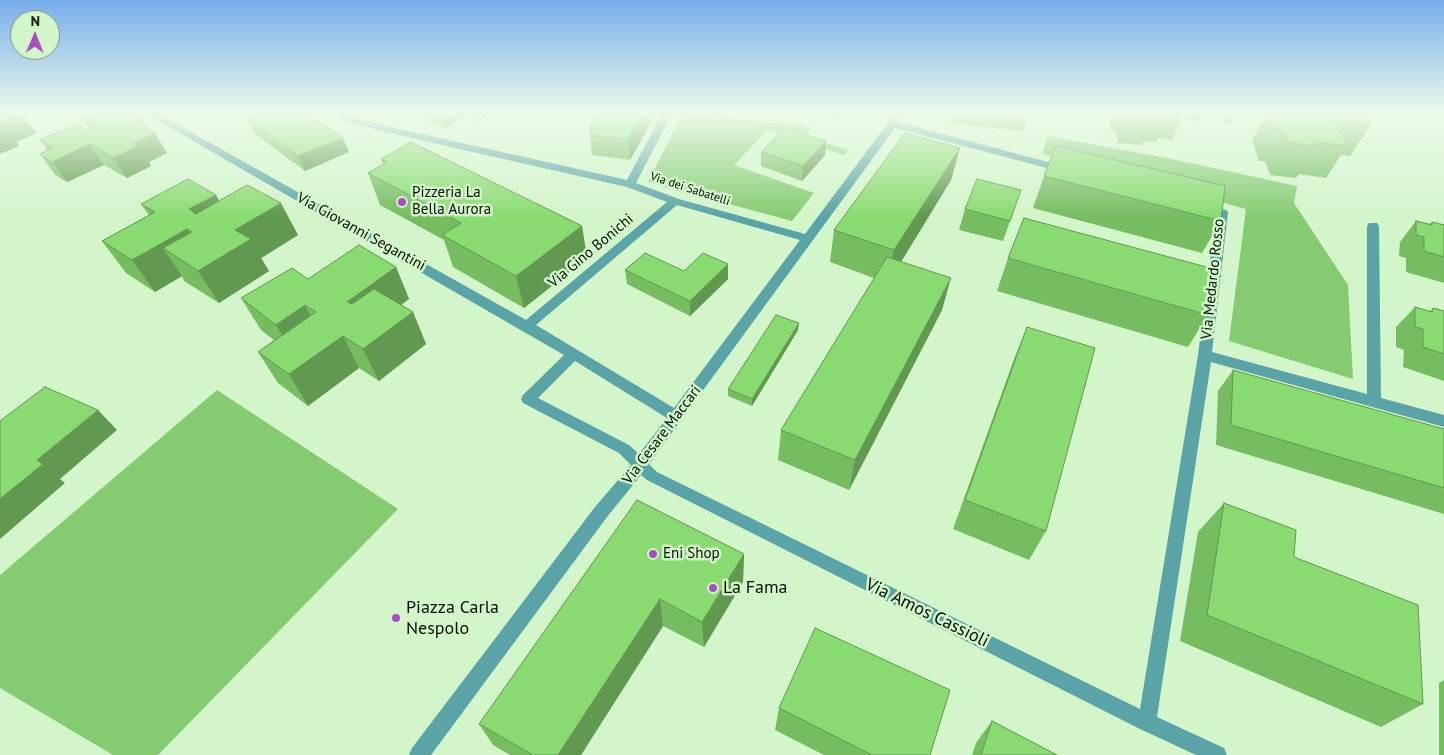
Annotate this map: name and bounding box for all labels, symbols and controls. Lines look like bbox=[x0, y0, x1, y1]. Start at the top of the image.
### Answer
north arrow bbox=[10, 10, 60, 60]
text: N bbox=[30, 12, 40, 30]
street label: Via dei Sabatelli bbox=[648, 169, 732, 209]
place label: Pizzeria La Bella Aurora bbox=[412, 184, 491, 219]
street label: Via Giovanni Segantini bbox=[293, 189, 429, 275]
marker: Pizzeria La Bella Aurora bbox=[396, 196, 408, 208]
street label: Via Gino Bonichi bbox=[545, 210, 637, 292]
street label: Via Medardo Rosso bbox=[1198, 218, 1228, 340]
street label: Via Cesare Maccari bbox=[619, 382, 705, 488]
place label: Eni Shop bbox=[663, 545, 720, 563]
marker: Eni Shop bbox=[647, 548, 659, 560]
street label: Via Amos Cassioli bbox=[862, 574, 992, 652]
place label: La Fama bbox=[723, 577, 787, 599]
marker: La Fama bbox=[707, 582, 719, 594]
place label: Piazza Carla Nespolo bbox=[406, 597, 499, 640]
marker: Piazza Carla Nespolo bbox=[390, 612, 402, 624]

